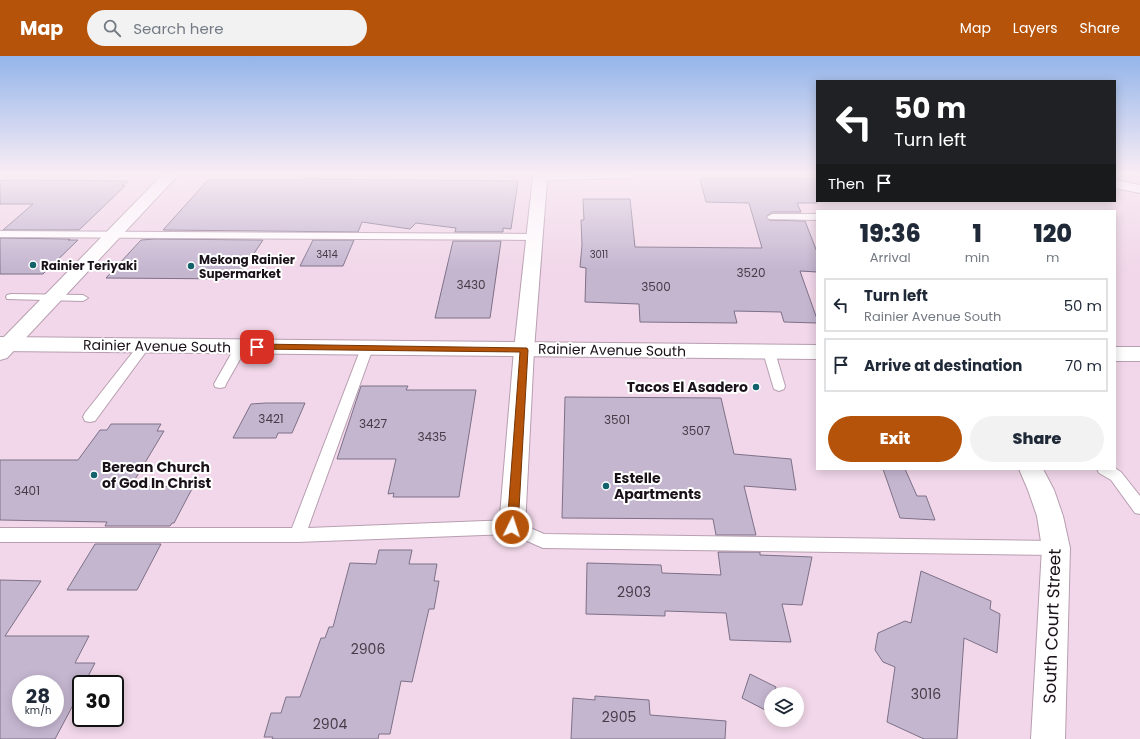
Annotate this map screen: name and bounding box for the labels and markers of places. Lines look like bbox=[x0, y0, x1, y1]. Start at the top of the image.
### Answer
place label: Mekong Rainier Supermarket bbox=[199, 251, 295, 282]
place label: Rainier Teriyaki bbox=[41, 257, 137, 274]
marker: Rainier Teriyaki bbox=[28, 260, 38, 270]
marker: Mekong Rainier Supermarket bbox=[186, 261, 196, 271]
pin bbox=[240, 330, 274, 364]
place label: Tacos El Asadero bbox=[627, 377, 748, 397]
marker: Tacos El Asadero bbox=[751, 382, 761, 392]
place label: Berean Church of God In Christ bbox=[102, 457, 212, 493]
place label: Estelle Apartments bbox=[614, 468, 702, 504]
marker: Berean Church of God In Christ bbox=[89, 470, 99, 480]
marker: Estelle Apartments bbox=[601, 481, 611, 491]

